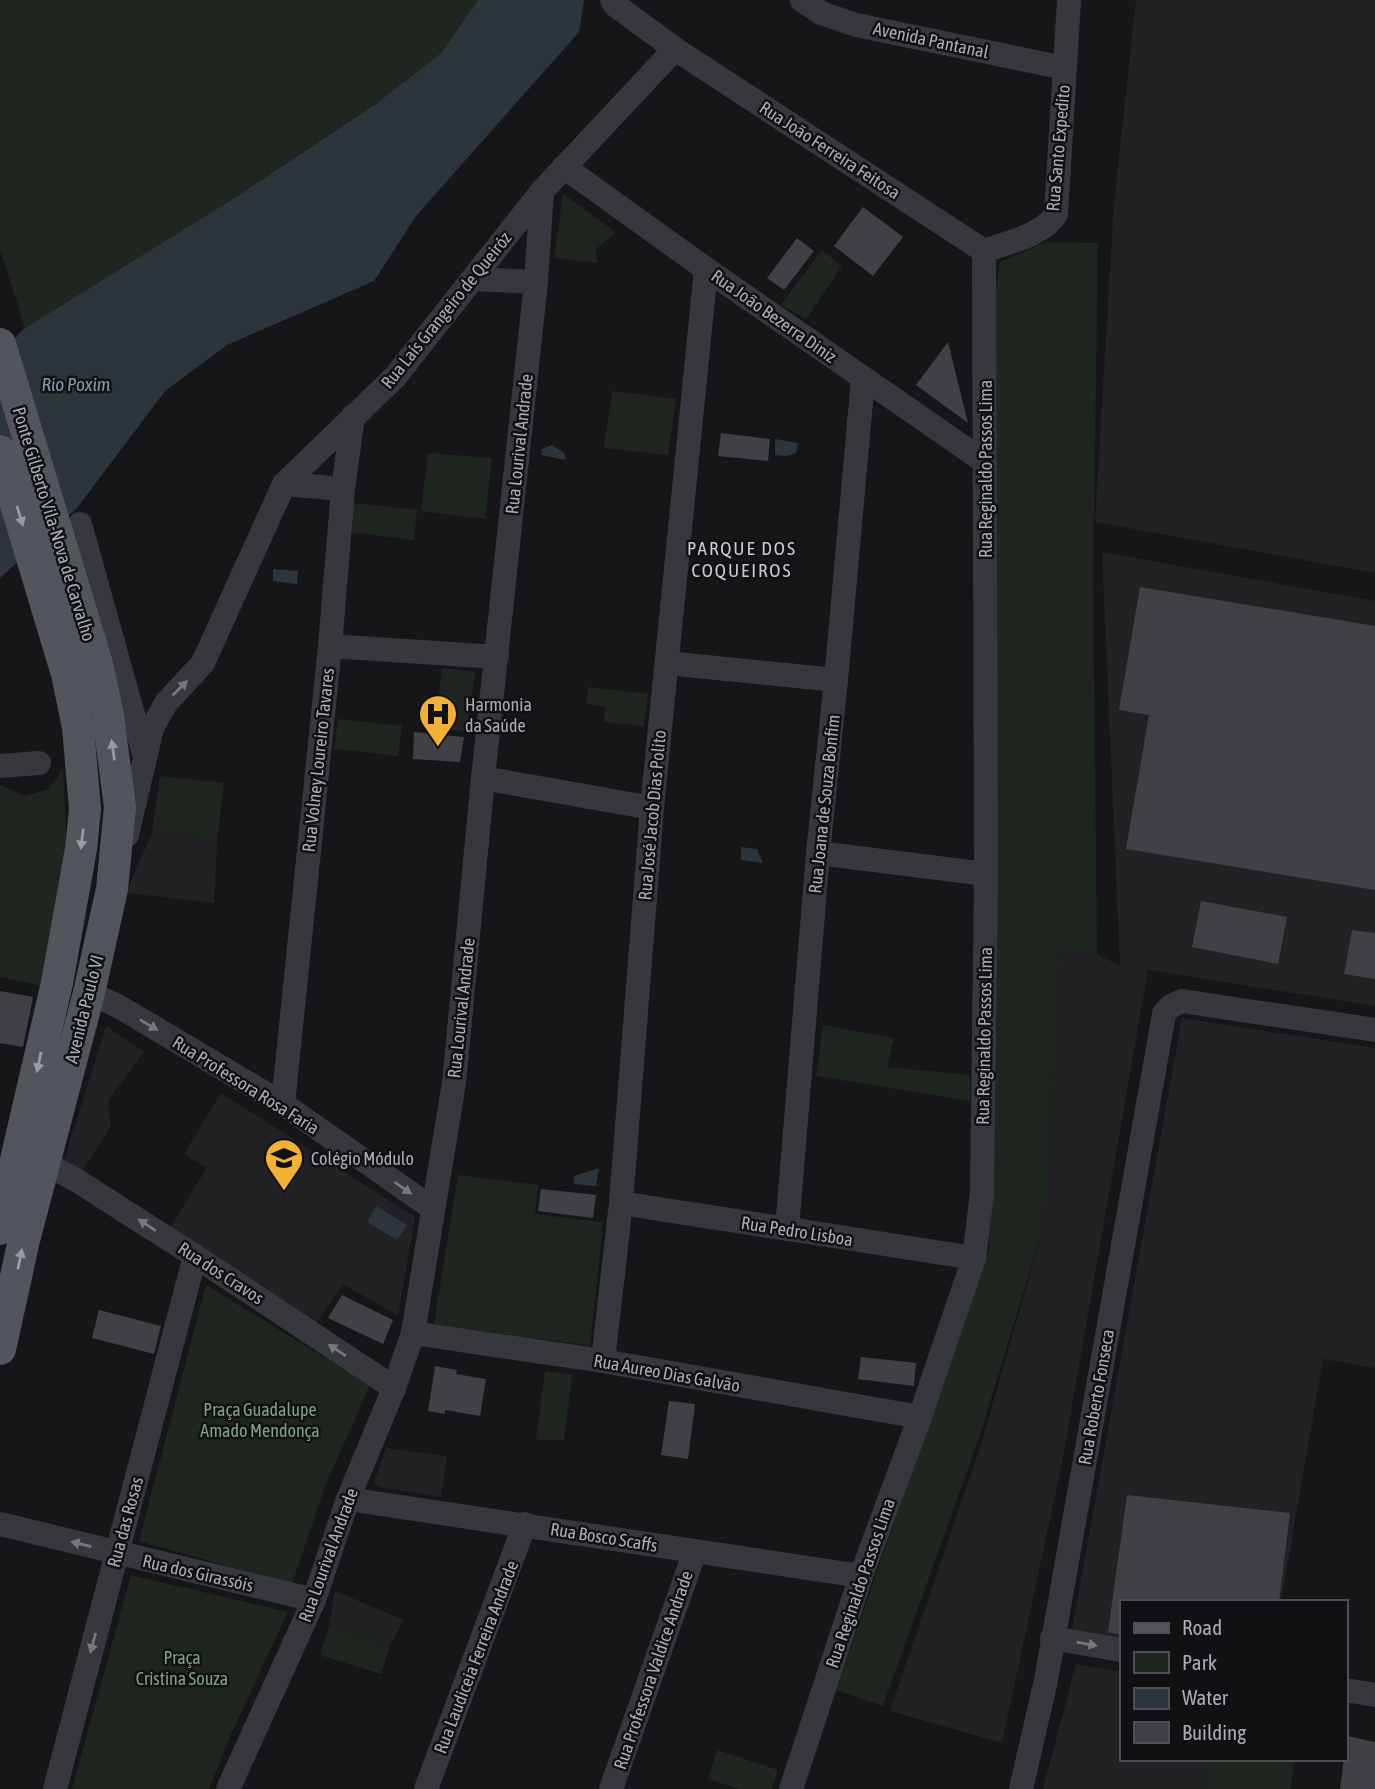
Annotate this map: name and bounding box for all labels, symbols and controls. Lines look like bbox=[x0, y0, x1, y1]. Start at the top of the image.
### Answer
street label: Avenida Pantanal bbox=[871, 18, 991, 63]
street label: Rua Santo Expedito bbox=[1042, 84, 1074, 212]
street label: Rua João Ferreira Feitosa bbox=[756, 97, 904, 203]
street label: Rua Laís Grangeiro de Queiróz bbox=[376, 227, 516, 392]
street label: Rua João Bezerra Diniz bbox=[707, 265, 841, 367]
water label: Rio Poxim bbox=[42, 373, 111, 395]
street label: Rua Lourival Andrade bbox=[501, 373, 537, 515]
street label: Rua Reginaldo Passos Lima bbox=[975, 380, 996, 558]
street label: Ponte Gilberto Vila-Nova de Carvalho bbox=[8, 404, 100, 644]
one-way arrow bbox=[15, 506, 25, 527]
district label: PARQUE DOS COQUEIROS bbox=[687, 537, 797, 581]
street label: Rua Volney Loureiro Tavares bbox=[298, 667, 338, 853]
one-way arrow bbox=[172, 679, 189, 696]
hospital icon: Harmonia da Saúde bbox=[417, 693, 459, 748]
place label: Harmonia da Saúde bbox=[465, 694, 532, 736]
street label: Rua Joana de Souza Bonfim bbox=[804, 714, 844, 894]
street label: Rua José Jacob Dias Polito bbox=[634, 729, 670, 901]
one-way arrow bbox=[108, 738, 119, 760]
one-way arrow bbox=[76, 828, 87, 850]
street label: Rua Lourival Andrade bbox=[443, 937, 479, 1079]
street label: Rua Reginaldo Passos Lima bbox=[972, 947, 996, 1125]
street label: Avenida Paulo VI bbox=[60, 953, 108, 1065]
one-way arrow bbox=[140, 1019, 159, 1032]
street label: Rua Professora Rosa Faria bbox=[169, 1031, 323, 1139]
one-way arrow bbox=[34, 1051, 45, 1073]
school or university icon: Colégio Módulo bbox=[263, 1137, 305, 1192]
place label: Colégio Módulo bbox=[311, 1148, 414, 1169]
one-way arrow bbox=[393, 1181, 412, 1194]
street label: Rua Pedro Lisboa bbox=[740, 1212, 854, 1250]
one-way arrow bbox=[138, 1218, 156, 1232]
street label: Rua dos Cravos bbox=[174, 1238, 268, 1308]
one-way arrow bbox=[14, 1248, 25, 1270]
street label: Rua Roberto Fonseca bbox=[1074, 1328, 1118, 1466]
one-way arrow bbox=[328, 1343, 346, 1357]
street label: Rua Aureo Dias Galvão bbox=[592, 1350, 742, 1396]
park label: Praça Guadalupe Amado Mendonça bbox=[200, 1399, 320, 1441]
street label: Rua das Rosas bbox=[103, 1474, 147, 1570]
street label: Rua Lourival Andrade bbox=[294, 1485, 362, 1625]
street label: Rua Reginaldo Passos Lima bbox=[821, 1495, 899, 1671]
street label: Rua Bosco Scaffs bbox=[549, 1518, 659, 1556]
one-way arrow bbox=[70, 1538, 92, 1549]
street label: Rua dos Girassóis bbox=[141, 1550, 255, 1596]
street label: Rua Laudiceia Ferreira Andrade bbox=[429, 1558, 523, 1756]
street label: Rua Professora Valdice Andrade bbox=[609, 1568, 697, 1772]
legend bbox=[1120, 1600, 1347, 1761]
text: Road bbox=[1182, 1615, 1222, 1639]
one-way arrow bbox=[88, 1633, 98, 1654]
one-way arrow bbox=[1076, 1639, 1098, 1650]
park label: Praça Cristina Souza bbox=[136, 1647, 228, 1689]
text: Park bbox=[1182, 1650, 1217, 1674]
text: Water bbox=[1182, 1685, 1229, 1709]
text: Building bbox=[1182, 1720, 1246, 1744]

